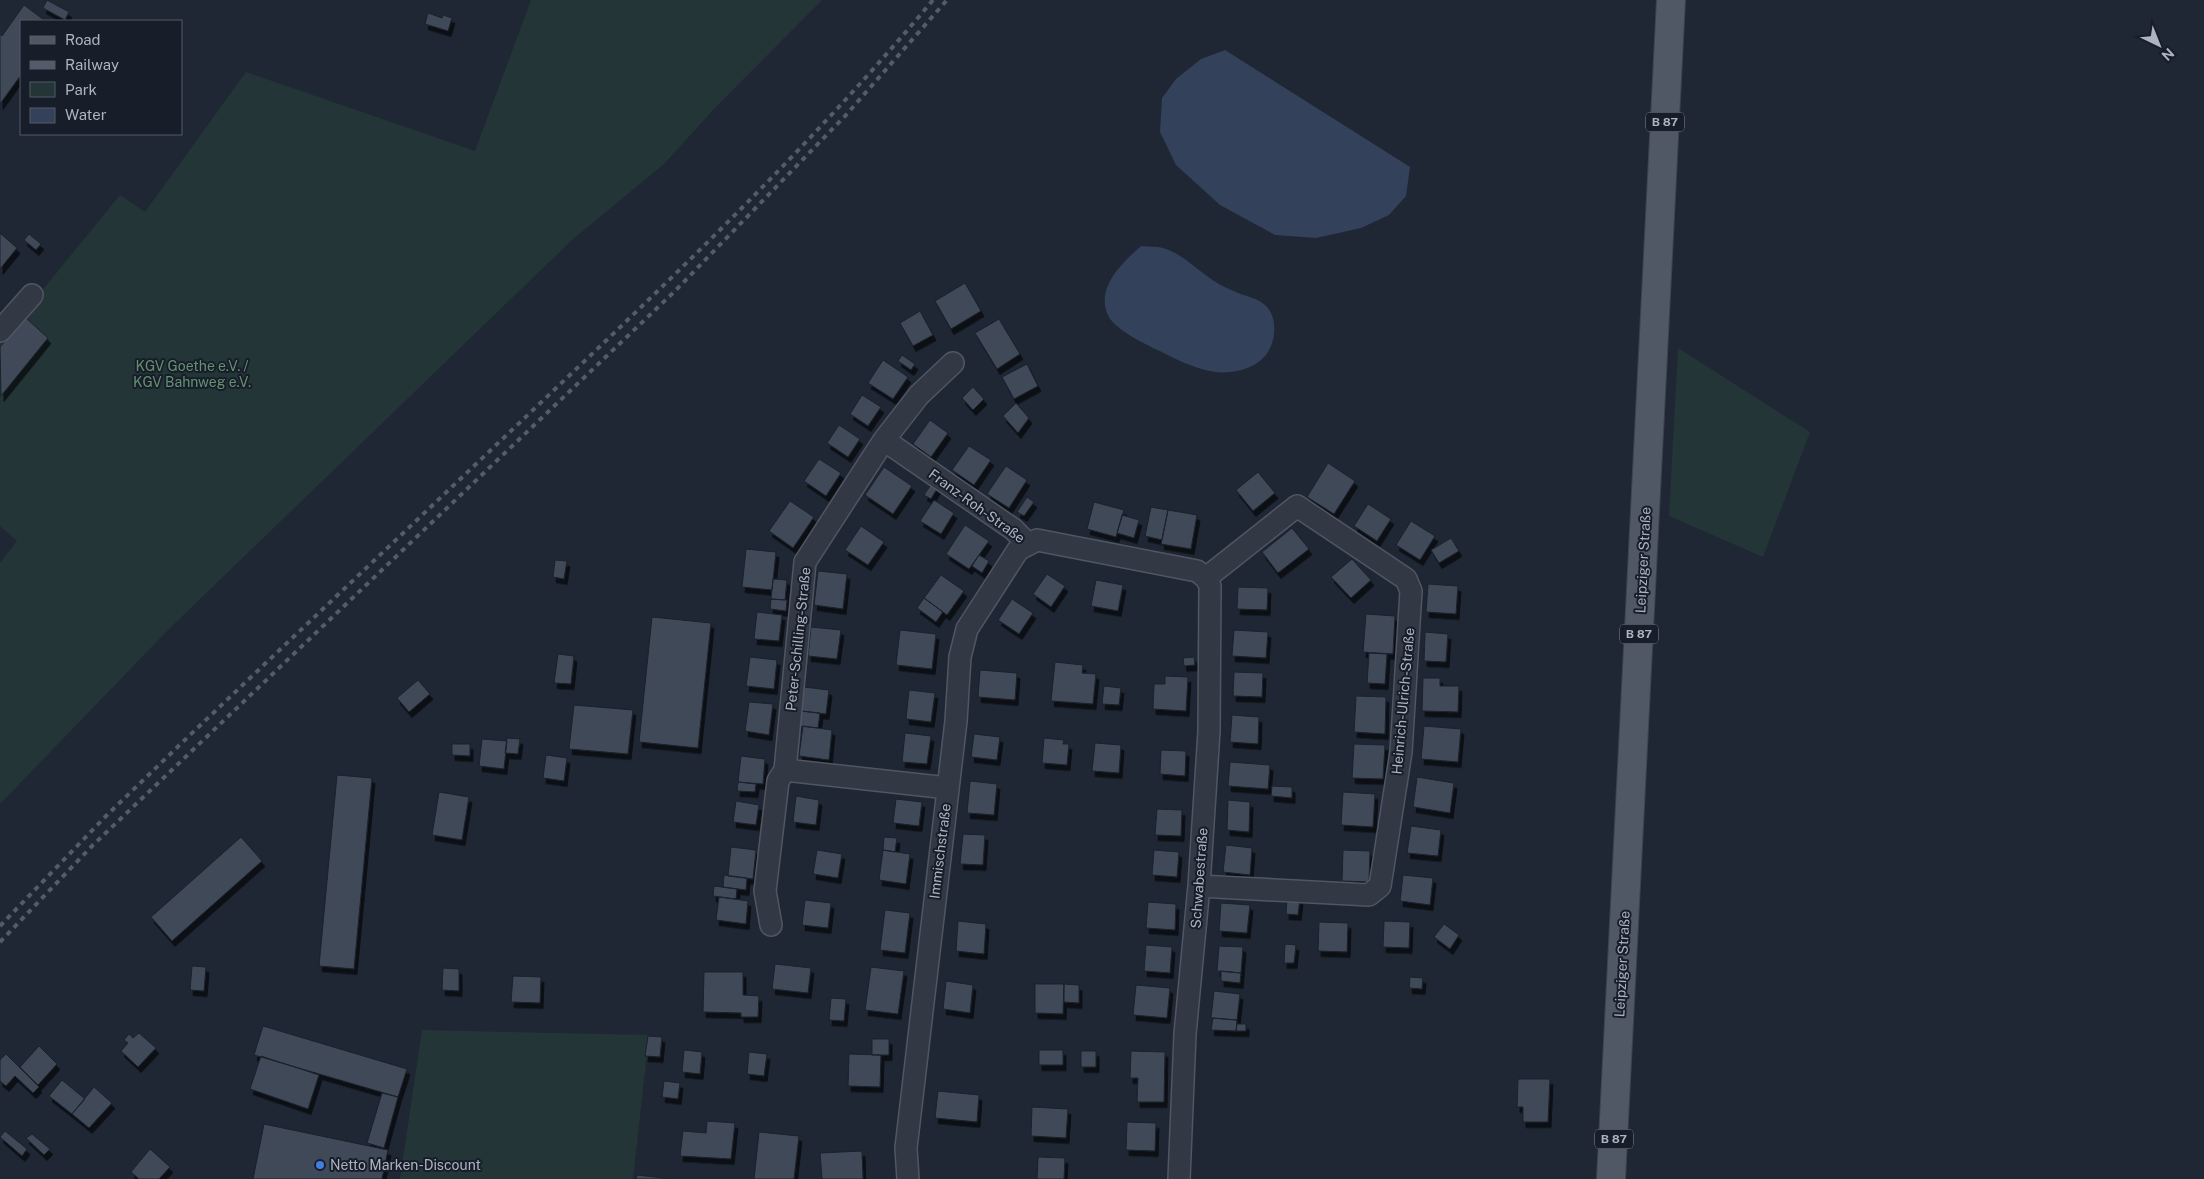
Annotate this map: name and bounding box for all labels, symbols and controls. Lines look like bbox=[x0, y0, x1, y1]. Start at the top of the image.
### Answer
legend bbox=[20, 20, 182, 135]
north arrow bbox=[2134, 20, 2184, 70]
text: Road bbox=[65, 31, 101, 48]
text: N bbox=[2158, 45, 2177, 64]
text: Railway bbox=[65, 56, 119, 73]
text: Park bbox=[65, 81, 97, 98]
text: Water bbox=[65, 106, 107, 123]
road number: B 87 bbox=[1646, 112, 1684, 132]
park label: KGV Goethe e.V. / KGV Bahnweg e.V. bbox=[133, 358, 251, 390]
street label: Franz-Roh-Straße bbox=[926, 466, 1028, 546]
street label: Leipziger Straße bbox=[1632, 506, 1654, 614]
street label: Peter-Schilling-Straße bbox=[782, 566, 814, 712]
road number: B 87 bbox=[1620, 624, 1658, 644]
street label: Heinrich-Ulrich-Straße bbox=[1389, 627, 1417, 775]
street label: Immischstraße bbox=[926, 802, 954, 900]
street label: Schwabestraße bbox=[1187, 827, 1211, 929]
street label: Leipziger Straße bbox=[1611, 910, 1633, 1018]
road number: B 87 bbox=[1595, 1130, 1633, 1148]
place label: Netto Marken-Discount bbox=[330, 1157, 481, 1173]
marker: Netto Marken-Discount bbox=[314, 1159, 326, 1171]

